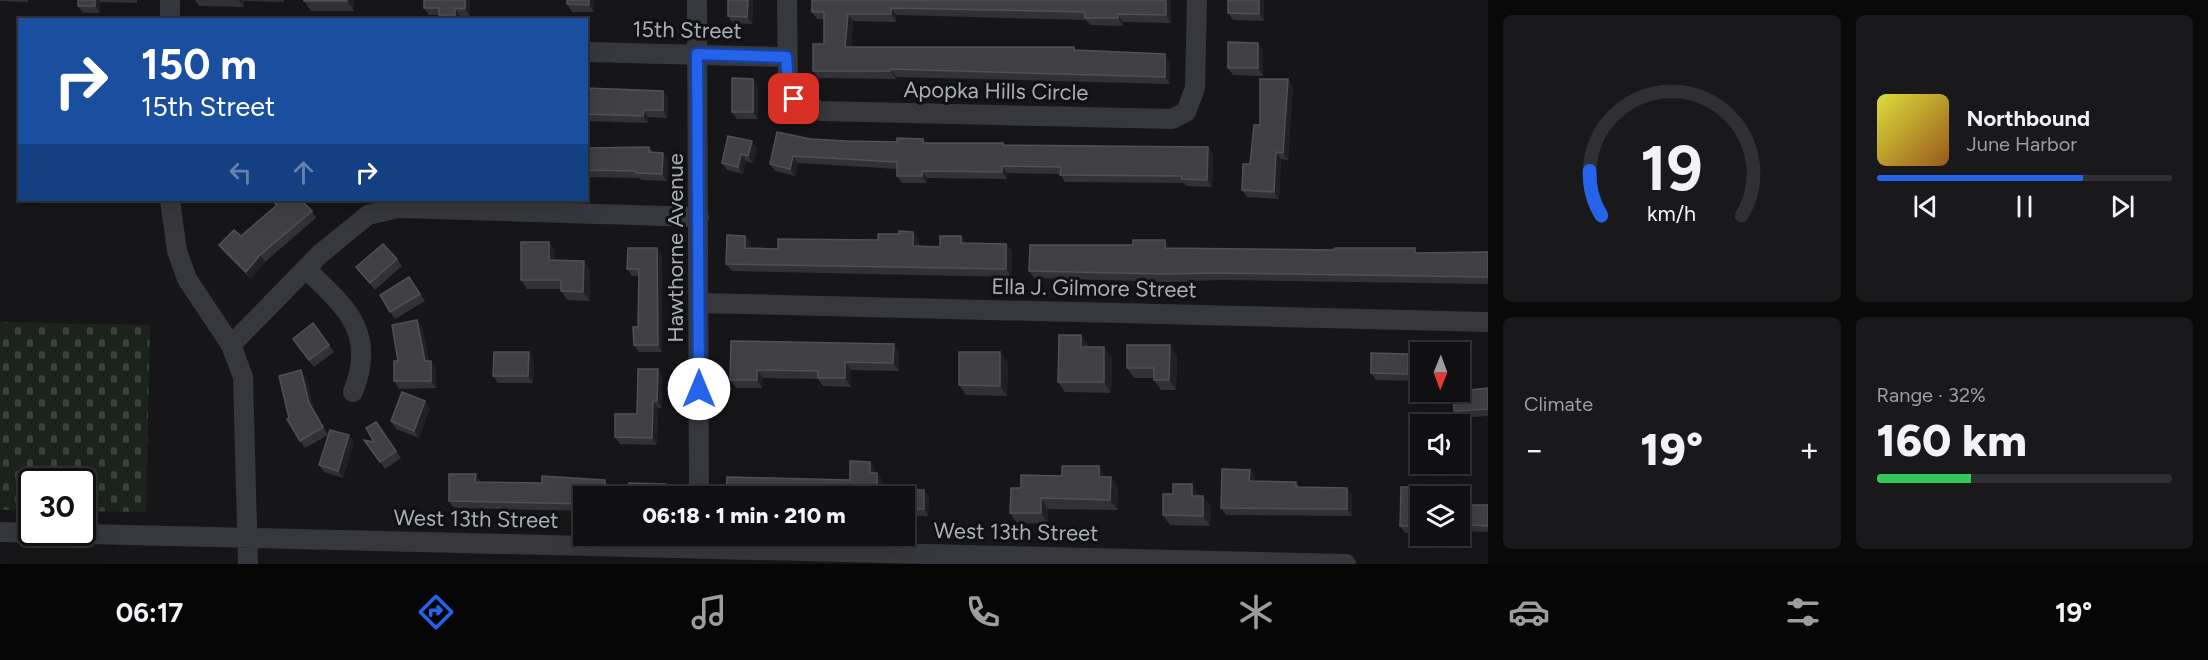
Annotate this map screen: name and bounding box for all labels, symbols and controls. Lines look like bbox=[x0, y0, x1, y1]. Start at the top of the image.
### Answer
street label: 15th Street bbox=[632, 16, 742, 44]
text: 150 m bbox=[141, 39, 257, 90]
icon: right bbox=[42, 42, 120, 120]
pin bbox=[768, 73, 819, 124]
street label: Apopka Hills Circle bbox=[903, 76, 1089, 106]
icon: arrive bbox=[777, 82, 810, 115]
text: 15th Street bbox=[141, 90, 275, 123]
text: Northbound bbox=[1967, 105, 2090, 132]
text: 19 bbox=[1640, 131, 1703, 206]
text: June Harbor bbox=[1967, 132, 2077, 156]
street label: Hawthorne Avenue bbox=[662, 153, 689, 343]
icon: left bbox=[224, 156, 257, 189]
icon: ahead bbox=[287, 156, 320, 189]
icon: right bbox=[350, 156, 383, 189]
icon: previous bbox=[1909, 190, 1942, 223]
icon: pause bbox=[2008, 190, 2041, 223]
icon: next bbox=[2106, 190, 2139, 223]
text: km/h bbox=[1647, 201, 1696, 226]
street label: Ella J. Gilmore Street bbox=[991, 273, 1197, 303]
north arrow bbox=[1410, 342, 1470, 402]
map controls bbox=[1410, 342, 1470, 546]
position arrow bbox=[667, 357, 731, 421]
text: Range · 32% bbox=[1877, 383, 1986, 407]
text: Climate bbox=[1524, 392, 1593, 416]
text: 160 km bbox=[1877, 413, 2027, 467]
button: sound bbox=[1410, 414, 1470, 474]
text: 19° bbox=[1640, 422, 1703, 476]
text: − bbox=[1524, 430, 1545, 469]
text: + bbox=[1799, 430, 1820, 469]
speed limit sign: 30 bbox=[18, 468, 96, 546]
button: layers bbox=[1410, 486, 1470, 546]
text: 06:18 · 1 min · 210 m bbox=[642, 502, 846, 529]
street label: West 13th Street bbox=[393, 504, 559, 534]
street label: West 13th Street bbox=[933, 517, 1099, 547]
icon: directions bbox=[415, 591, 457, 633]
icon: music bbox=[688, 591, 730, 633]
icon: phone bbox=[962, 591, 1004, 633]
icon: climate bbox=[1235, 591, 1277, 633]
icon: car bbox=[1508, 591, 1550, 633]
icon: filters bbox=[1782, 591, 1824, 633]
text: 06:17 bbox=[116, 596, 183, 629]
text: 19° bbox=[2055, 596, 2092, 629]

